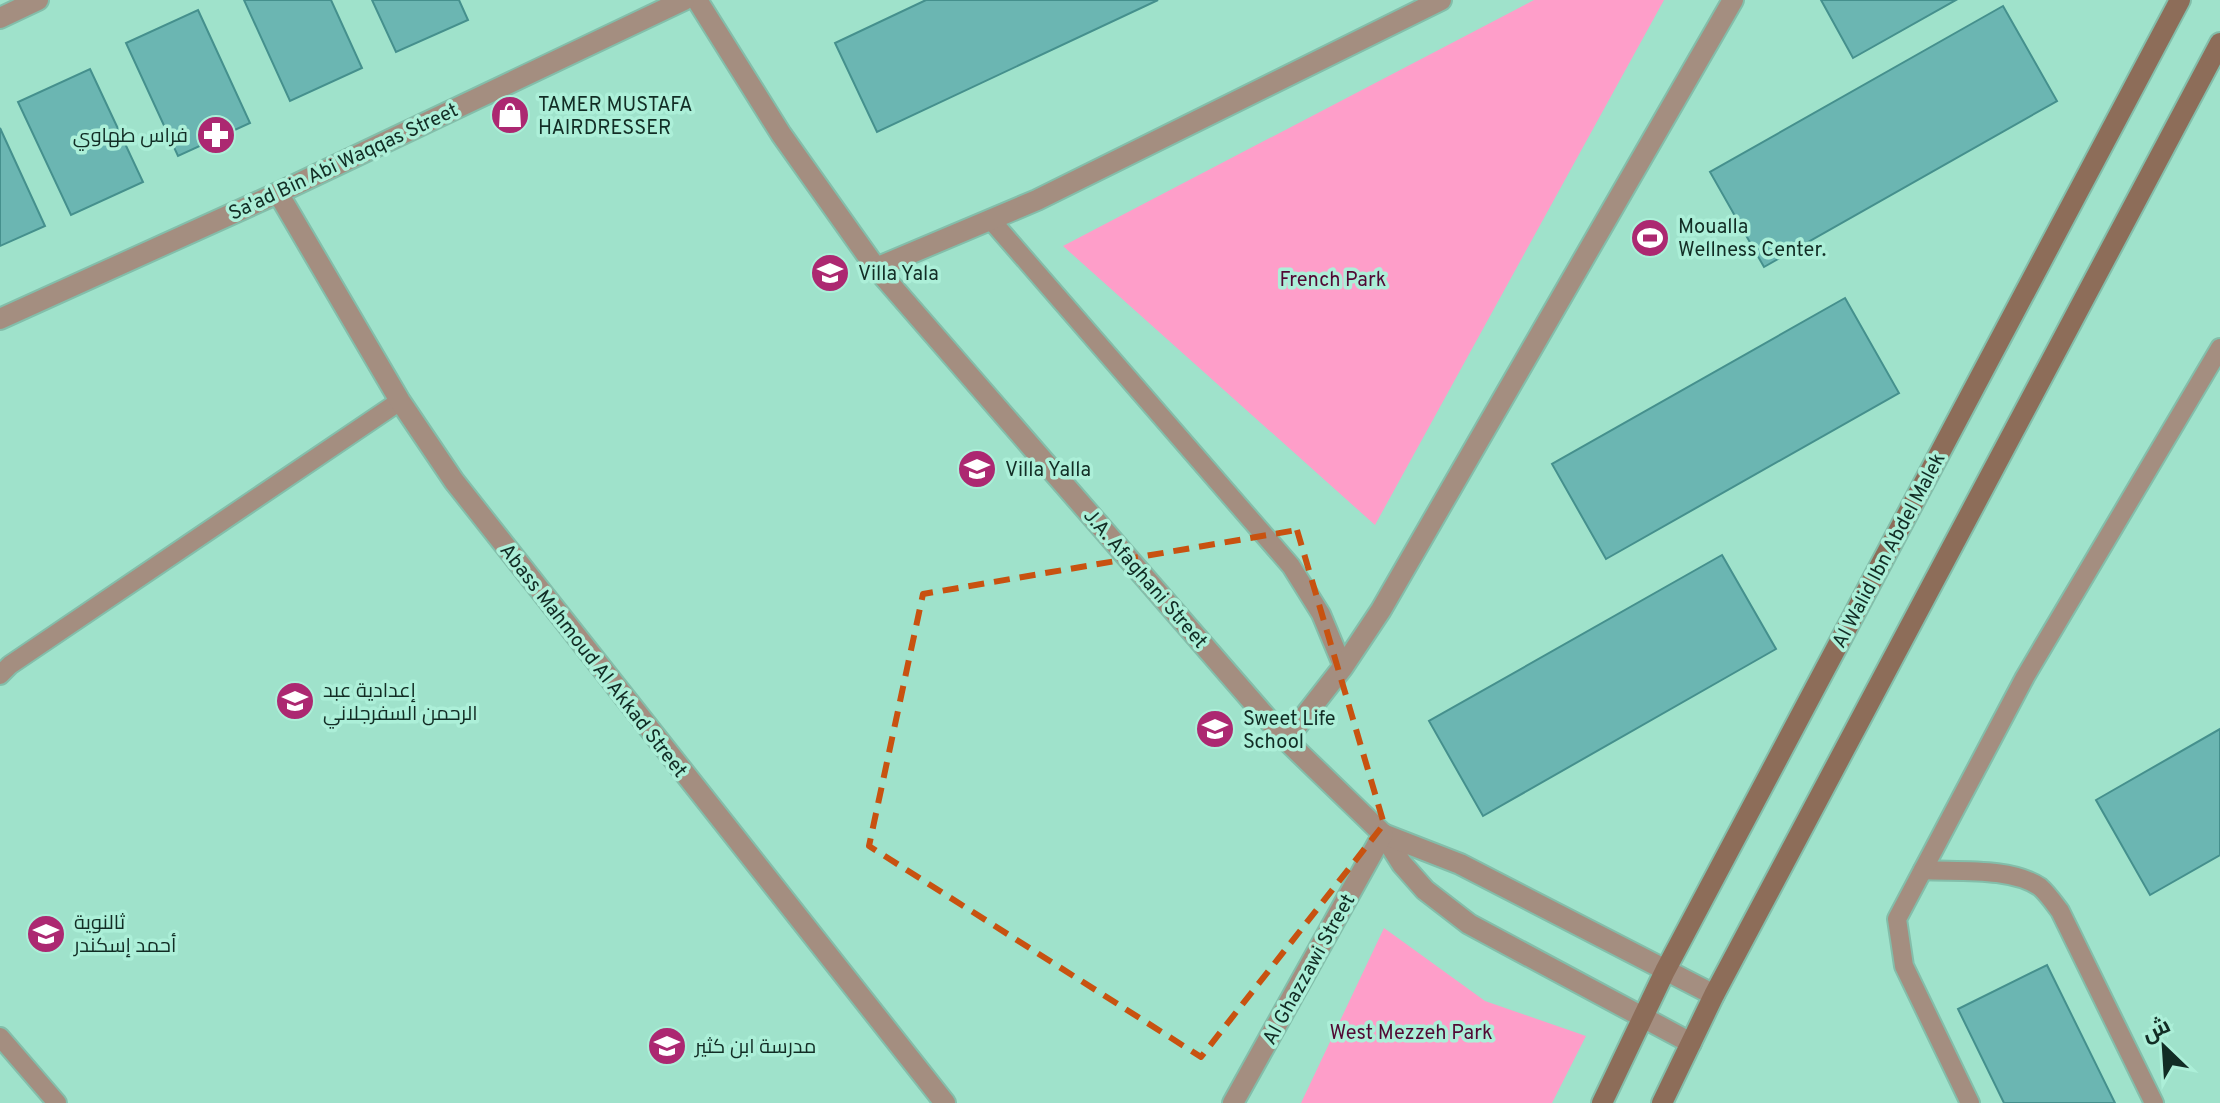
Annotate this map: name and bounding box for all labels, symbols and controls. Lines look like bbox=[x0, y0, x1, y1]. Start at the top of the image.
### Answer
place label: TAMER MUSTAFA HAIRDRESSER bbox=[538, 93, 693, 142]
shop icon: TAMER MUSTAFA HAIRDRESSER bbox=[489, 94, 531, 136]
street label: Sa'ad Bin Abi Waqqas Street bbox=[225, 98, 463, 228]
pharmacy icon: فراس طهاوي bbox=[195, 114, 237, 156]
place label: فراس طهاوي bbox=[73, 124, 188, 151]
place label: Moualla Wellness Center. bbox=[1678, 215, 1826, 264]
sports icon: Moualla Wellness Center. bbox=[1629, 217, 1671, 259]
school or university icon: Villa Yala bbox=[809, 252, 851, 294]
place label: Villa Yala bbox=[858, 262, 939, 288]
park label: French Park bbox=[1280, 268, 1386, 294]
school or university icon: Villa Yalla bbox=[956, 448, 998, 490]
street label: Al Walid Ibn Abdel Malek bbox=[1827, 449, 1952, 653]
place label: Villa Yalla bbox=[1005, 458, 1091, 484]
street label: J.A. Afaghani Street bbox=[1077, 504, 1212, 655]
street label: Abass Mahmoud Al Akkad Street bbox=[493, 539, 692, 784]
place label: إعدادية عبد الرحمن السفرجلاني bbox=[323, 679, 478, 729]
school or university icon: إعدادية عبد الرحمن السفرجلاني bbox=[274, 680, 316, 722]
place label: Sweet Life School bbox=[1243, 707, 1336, 756]
school or university icon: Sweet Life School bbox=[1194, 708, 1236, 750]
street label: Al Ghazzawi Street bbox=[1257, 890, 1362, 1050]
place label: ثالنوية أحمد إسكندر bbox=[73, 911, 176, 960]
school or university icon: ثالنوية أحمد إسكندر bbox=[25, 913, 67, 955]
north arrow bbox=[2124, 1007, 2204, 1087]
text: ش bbox=[2138, 1013, 2175, 1049]
park label: West Mezzeh Park bbox=[1329, 1021, 1493, 1047]
school or university icon: مدرسة ابن كثير bbox=[646, 1025, 688, 1067]
place label: مدرسة ابن كثير bbox=[694, 1035, 816, 1061]

